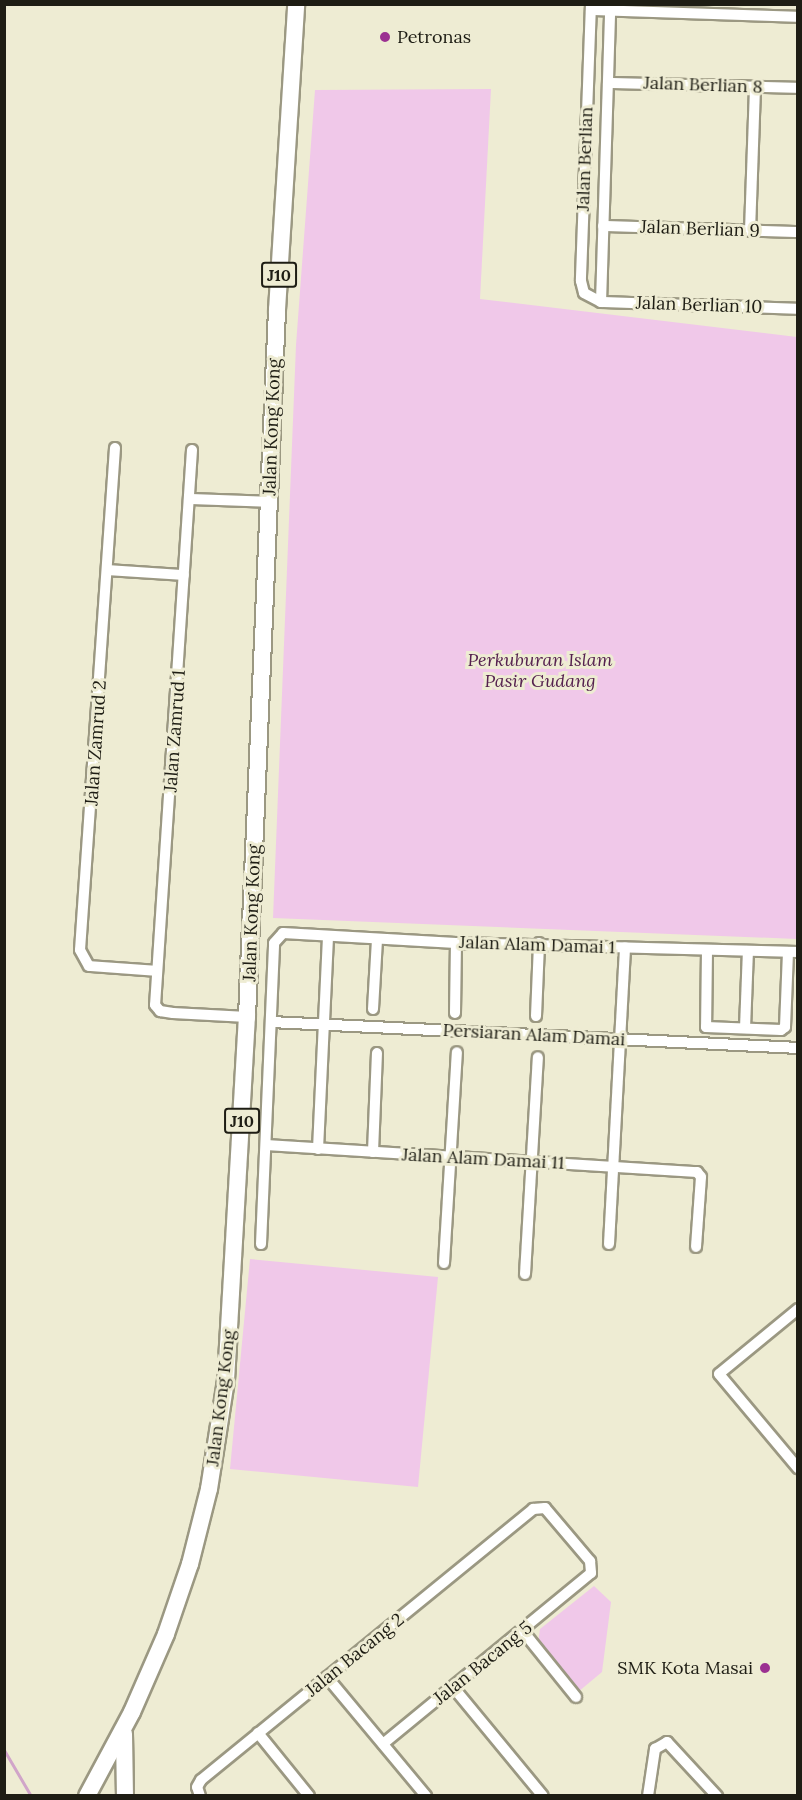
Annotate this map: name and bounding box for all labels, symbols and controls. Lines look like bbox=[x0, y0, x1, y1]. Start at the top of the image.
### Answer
place label: Petronas bbox=[397, 26, 471, 48]
marker: Petronas bbox=[378, 30, 392, 44]
street label: Jalan Berlian 8 bbox=[643, 72, 763, 98]
street label: Jalan Berlian bbox=[572, 106, 598, 212]
street label: Jalan Berlian 9 bbox=[640, 216, 760, 242]
road number: J10 bbox=[261, 262, 297, 288]
street label: Jalan Berlian 10 bbox=[635, 292, 763, 318]
street label: Jalan Kong Kong bbox=[259, 358, 285, 496]
park label: Perkuburan Islam Pasir Gudang bbox=[468, 650, 612, 692]
street label: Jalan Zamrud 1 bbox=[160, 669, 190, 793]
street label: Jalan Zamrud 2 bbox=[81, 680, 111, 806]
street label: Jalan Kong Kong bbox=[239, 844, 265, 982]
street label: Jalan Alam Damai 1 bbox=[459, 931, 615, 959]
street label: Persiaran Alam Damai bbox=[442, 1019, 626, 1051]
road number: J10 bbox=[224, 1108, 260, 1134]
street label: Jalan Alam Damai 11 bbox=[401, 1144, 565, 1174]
street label: Jalan Kong Kong bbox=[202, 1329, 240, 1467]
street label: Jalan Bacang 2 bbox=[302, 1609, 408, 1701]
street label: Jalan Bacang 5 bbox=[429, 1617, 537, 1709]
place label: SMK Kota Masai bbox=[617, 1657, 753, 1679]
marker: SMK Kota Masai bbox=[758, 1661, 772, 1675]

